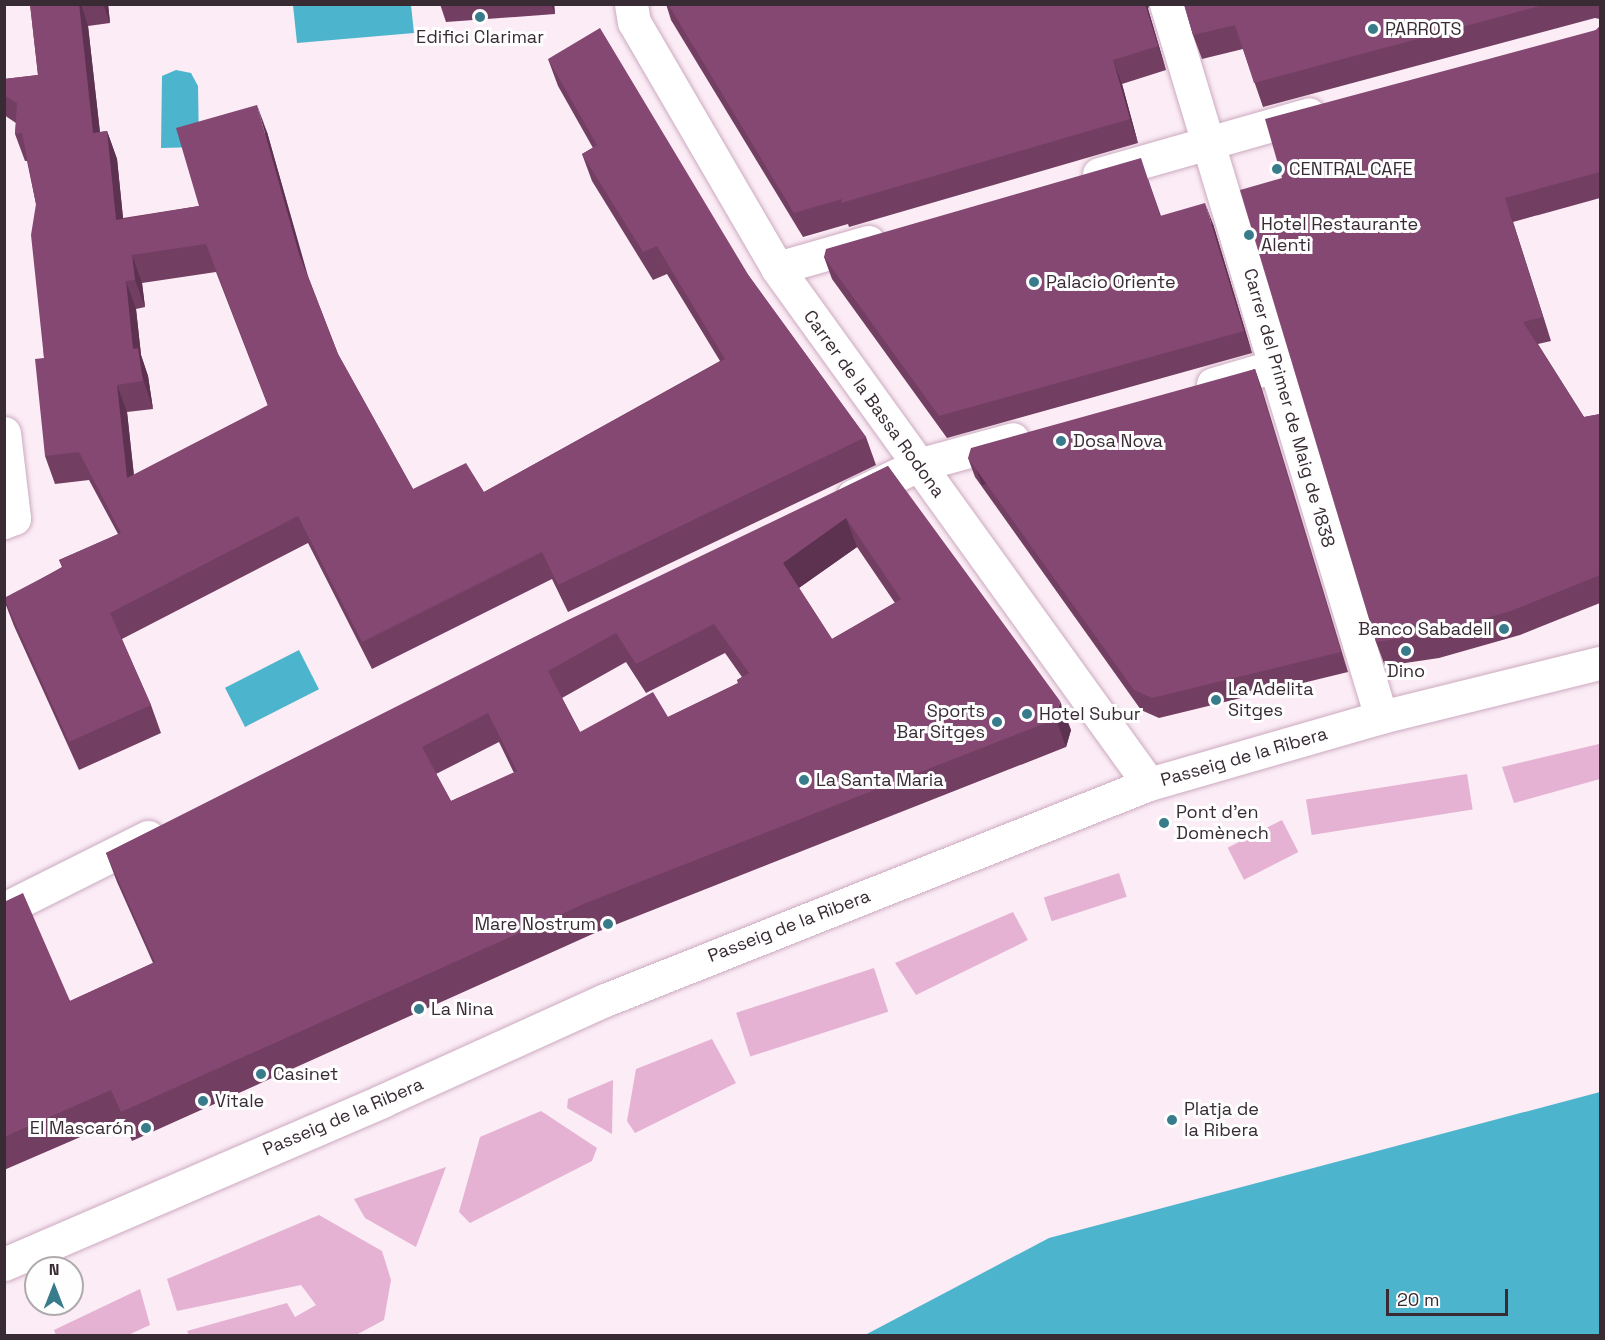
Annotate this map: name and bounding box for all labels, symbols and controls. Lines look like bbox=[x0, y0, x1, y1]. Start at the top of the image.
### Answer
marker: Edifici Clarimar bbox=[473, 10, 487, 24]
place label: PARROTS bbox=[1385, 18, 1462, 40]
marker: PARROTS bbox=[1366, 22, 1380, 36]
place label: Edifici Clarimar bbox=[416, 26, 544, 48]
place label: CENTRAL CAFE bbox=[1289, 158, 1413, 180]
marker: CENTRAL CAFE bbox=[1270, 162, 1284, 176]
place label: Hotel Restaurante Alenti bbox=[1261, 214, 1418, 256]
marker: Hotel Restaurante Alenti bbox=[1242, 228, 1256, 242]
street label: Carrer del Primer de Maig de 1838 bbox=[1239, 266, 1339, 550]
place label: Palacio Oriente bbox=[1046, 271, 1176, 293]
marker: Palacio Oriente bbox=[1027, 275, 1041, 289]
street label: Carrer de la Bassa Rodona bbox=[799, 306, 949, 502]
place label: Dosa Nova bbox=[1073, 430, 1163, 452]
marker: Dosa Nova bbox=[1054, 434, 1068, 448]
place label: Banco Sabadell bbox=[1358, 618, 1492, 640]
marker: Banco Sabadell bbox=[1497, 622, 1511, 636]
marker: Dino bbox=[1399, 644, 1413, 658]
place label: Dino bbox=[1387, 660, 1425, 682]
place label: La Adelita Sitges bbox=[1228, 679, 1314, 722]
marker: La Adelita Sitges bbox=[1209, 693, 1223, 707]
place label: Sports Bar Sitges bbox=[896, 701, 985, 744]
place label: Hotel Subur bbox=[1039, 703, 1141, 725]
marker: Hotel Subur bbox=[1020, 707, 1034, 721]
marker: Sports Bar Sitges bbox=[990, 715, 1004, 729]
street label: Passeig de la Ribera bbox=[1158, 723, 1330, 791]
place label: La Santa Maria bbox=[816, 769, 944, 791]
marker: La Santa Maria bbox=[797, 773, 811, 787]
place label: Pont d'en Domènech bbox=[1176, 802, 1269, 844]
marker: Pont d'en Domènech bbox=[1157, 816, 1171, 830]
street label: Passeig de la Ribera bbox=[705, 885, 873, 967]
place label: Mare Nostrum bbox=[474, 913, 596, 935]
marker: Mare Nostrum bbox=[601, 917, 615, 931]
place label: La Nina bbox=[431, 998, 494, 1020]
marker: La Nina bbox=[412, 1002, 426, 1016]
place label: Casinet bbox=[273, 1063, 338, 1085]
marker: Casinet bbox=[254, 1067, 268, 1081]
street label: Passeig de la Ribera bbox=[260, 1073, 426, 1161]
place label: Vitale bbox=[215, 1090, 264, 1112]
marker: Vitale bbox=[196, 1094, 210, 1108]
place label: Platja de la Ribera bbox=[1184, 1099, 1259, 1142]
marker: Platja de la Ribera bbox=[1165, 1113, 1179, 1127]
place label: El Mascarón bbox=[30, 1117, 134, 1139]
marker: El Mascarón bbox=[139, 1121, 153, 1135]
north arrow bbox=[24, 1256, 84, 1316]
text: N bbox=[49, 1259, 59, 1280]
scale bar bbox=[1389, 1277, 1510, 1315]
text: 20 m bbox=[1397, 1288, 1440, 1311]

